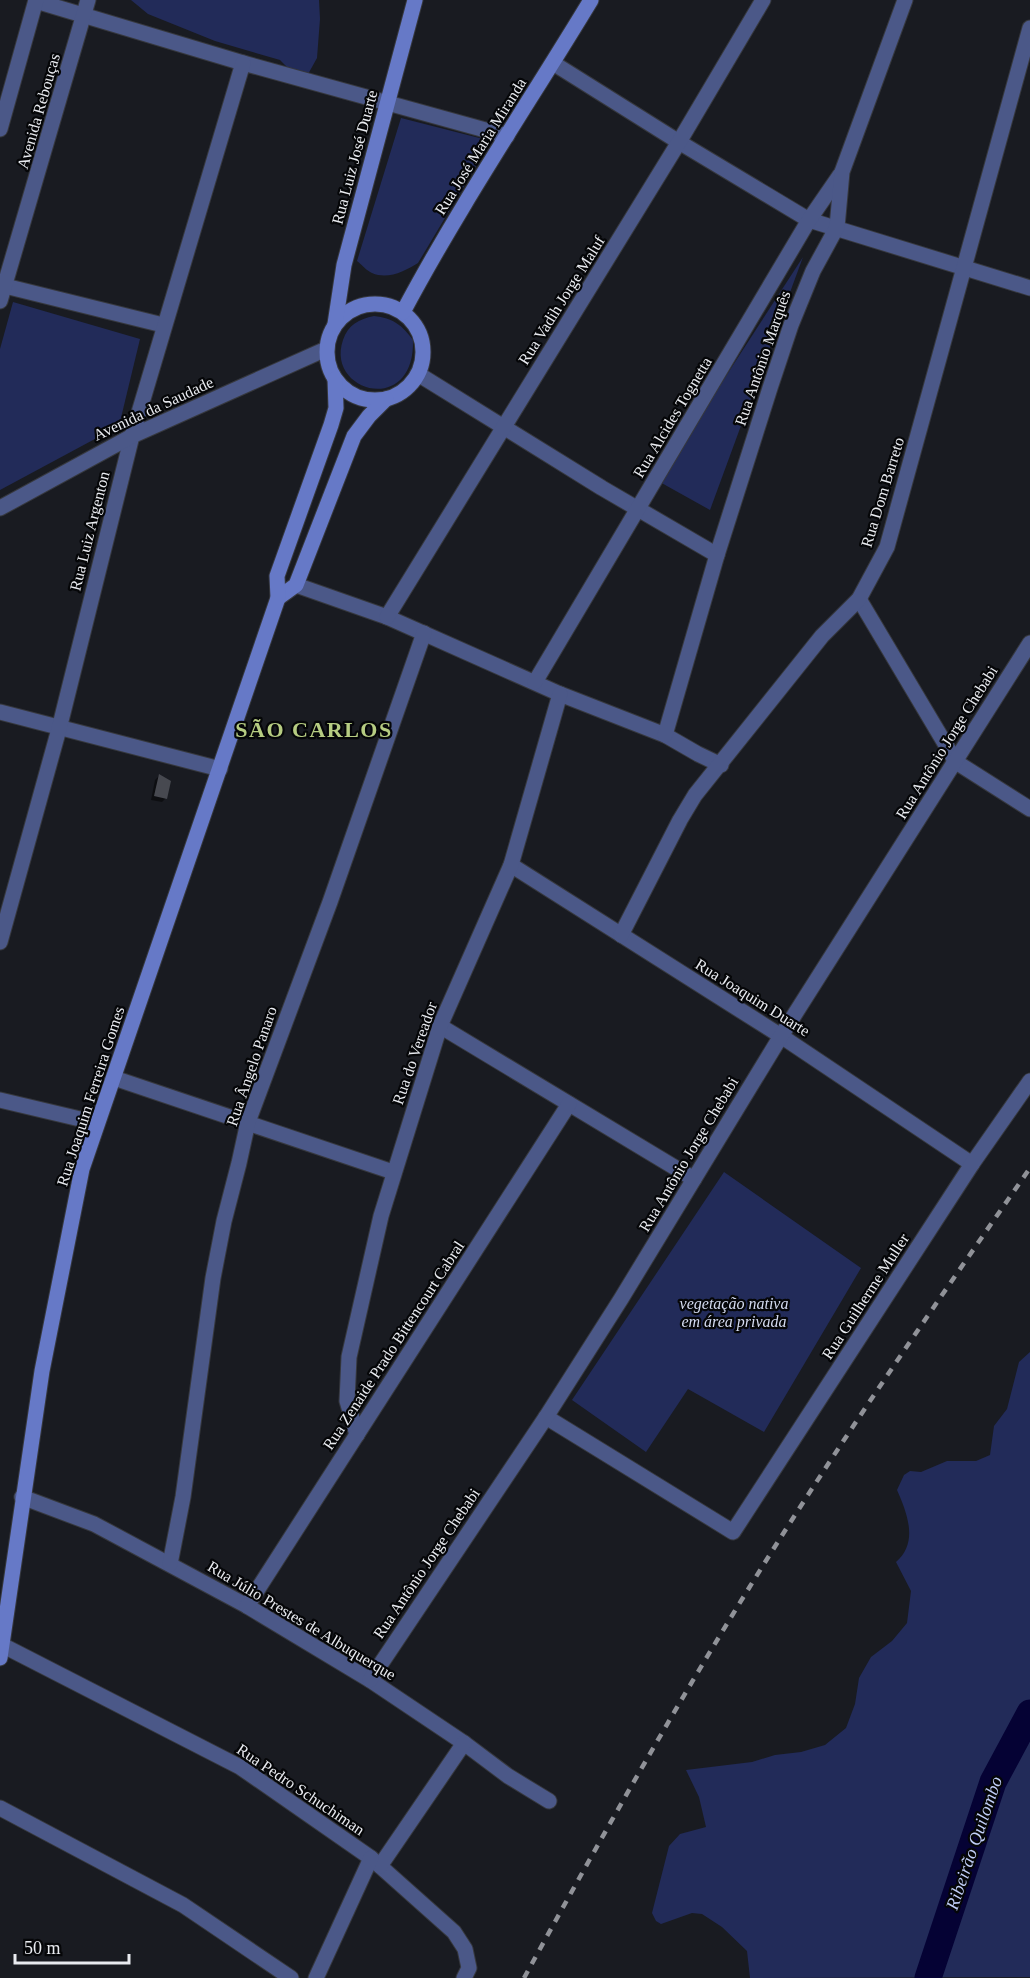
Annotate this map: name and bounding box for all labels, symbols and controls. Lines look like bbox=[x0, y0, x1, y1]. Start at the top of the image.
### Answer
street label: Avenida Rebouças bbox=[14, 51, 64, 171]
street label: Rua José Maria Miranda bbox=[431, 75, 529, 218]
street label: Rua Luiz José Duarte bbox=[328, 88, 381, 226]
street label: Rua Vadih Jorge Maluf bbox=[515, 232, 609, 368]
street label: Rua Antônio Marquês bbox=[731, 289, 794, 428]
street label: Rua Alcides Tognetta bbox=[630, 354, 716, 481]
street label: Avenida da Saudade bbox=[91, 373, 216, 444]
street label: Rua Dom Barreto bbox=[858, 435, 907, 549]
street label: Rua Luiz Argenton bbox=[66, 470, 114, 593]
street label: Rua Antônio Jorge Chebabi bbox=[892, 662, 1002, 822]
district label: SÃO CARLOS bbox=[235, 717, 393, 742]
street label: Rua Joaquim Duarte bbox=[692, 955, 813, 1040]
street label: Rua do Vereador bbox=[389, 999, 440, 1107]
street label: Rua Joaquim Ferreira Gomes bbox=[53, 1004, 129, 1188]
street label: Rua Ângelo Panaro bbox=[222, 1004, 281, 1128]
street label: Rua Antônio Jorge Chebabi bbox=[636, 1074, 742, 1235]
street label: Rua Guilherme Muller bbox=[819, 1230, 913, 1362]
street label: Rua Zenaide Prado Bittencourt Cabral bbox=[320, 1237, 468, 1453]
park label: vegetação nativa em área privada bbox=[680, 1295, 788, 1331]
street label: Rua Antônio Jorge Chebabi bbox=[370, 1485, 484, 1642]
street label: Rua Júlio Prestes de Albuquerque bbox=[204, 1558, 399, 1684]
street label: Rua Pedro Schuchiman bbox=[234, 1740, 368, 1838]
water label: Ribeirão Quilombo bbox=[942, 1774, 1006, 1913]
scale bar bbox=[15, 1927, 129, 1965]
text: 50 m bbox=[24, 1938, 61, 1958]

